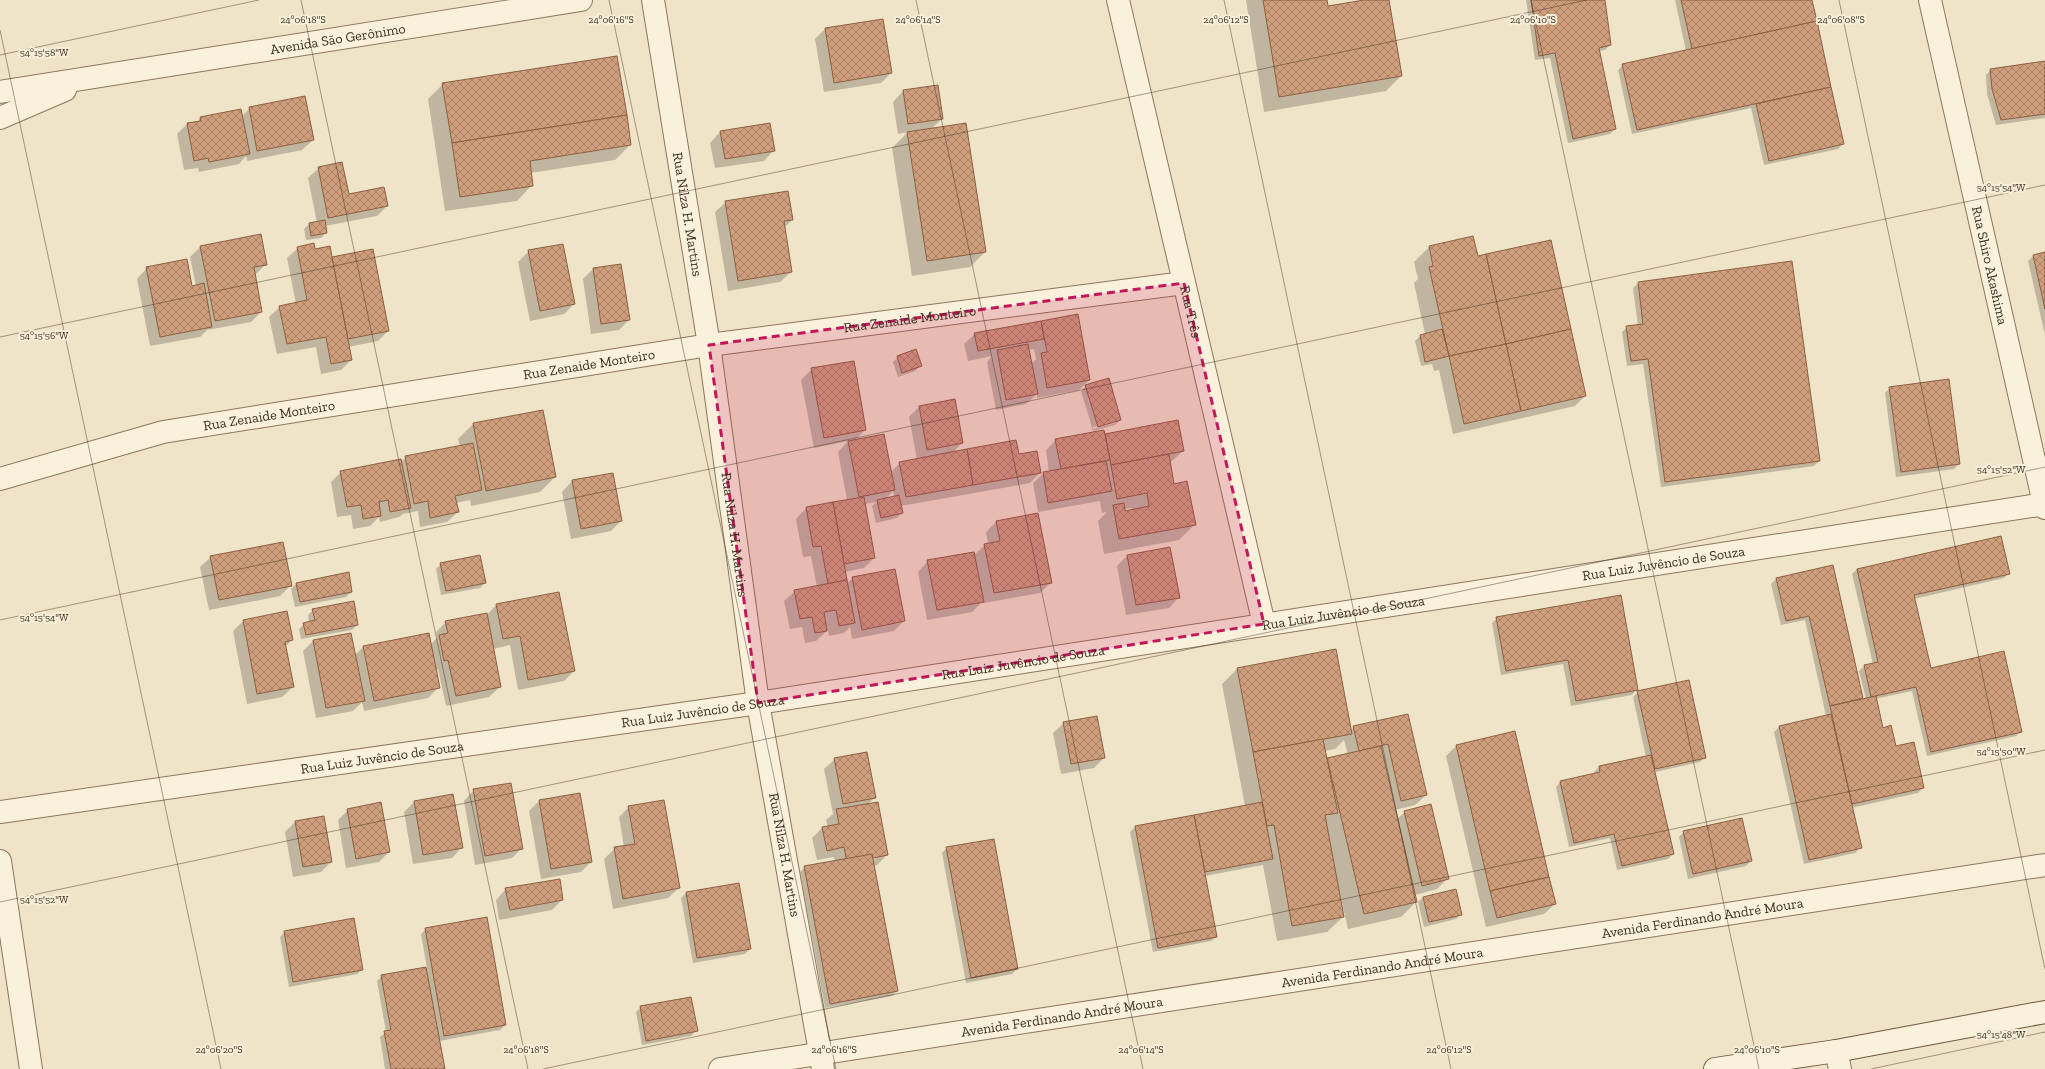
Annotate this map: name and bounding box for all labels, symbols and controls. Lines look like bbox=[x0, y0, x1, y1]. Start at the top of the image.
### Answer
text: 24°06'18"S bbox=[280, 14, 326, 26]
text: 24°06'16"S bbox=[588, 14, 634, 26]
text: 24°06'14"S bbox=[895, 14, 941, 26]
text: 24°06'12"S bbox=[1203, 14, 1249, 26]
text: 24°06'10"S bbox=[1510, 14, 1556, 26]
text: 24°06'08"S bbox=[1817, 14, 1865, 26]
street label: Avenida São Gerônimo bbox=[269, 19, 407, 58]
text: 54°15'58"W bbox=[20, 47, 69, 59]
street label: Rua Nilza H. Martins bbox=[669, 151, 706, 278]
text: 54°15'54"W bbox=[1977, 182, 2026, 194]
street label: Rua Shiro Akashima bbox=[1968, 204, 2012, 327]
street label: Rua Três bbox=[1177, 284, 1205, 339]
street label: Rua Zenaide Monteiro bbox=[843, 302, 977, 336]
text: 54°15'56"W bbox=[20, 330, 69, 342]
street label: Rua Zenaide Monteiro bbox=[522, 345, 656, 383]
street label: Rua Zenaide Monteiro bbox=[202, 396, 336, 434]
text: 54°15'52"W bbox=[1977, 464, 2026, 476]
street label: Rua Nilza H. Martins bbox=[718, 471, 752, 598]
street label: Rua Luiz Juvêncio de Souza bbox=[1581, 542, 1746, 584]
street label: Rua Luiz Juvêncio de Souza bbox=[1261, 592, 1426, 633]
text: 54°15'54"W bbox=[20, 612, 69, 624]
street label: Rua Luiz Juvêncio de Souza bbox=[940, 641, 1106, 683]
street label: Rua Luiz Juvêncio de Souza bbox=[620, 691, 786, 731]
street label: Rua Luiz Juvêncio de Souza bbox=[299, 737, 465, 777]
text: 54°15'50"W bbox=[1976, 746, 2026, 758]
street label: Rua Nilza H. Martins bbox=[766, 791, 804, 918]
text: 54°15'52"W bbox=[20, 894, 69, 906]
street label: Avenida Ferdinando André Moura bbox=[1600, 894, 1805, 942]
street label: Avenida Ferdinando André Moura bbox=[1280, 943, 1484, 991]
street label: Avenida Ferdinando André Moura bbox=[960, 992, 1164, 1040]
text: 54°15'48"W bbox=[1977, 1029, 2026, 1041]
text: 24°06'20"S bbox=[195, 1044, 243, 1056]
text: 24°06'18"S bbox=[503, 1044, 549, 1056]
text: 24°06'16"S bbox=[811, 1044, 857, 1056]
text: 24°06'14"S bbox=[1118, 1044, 1164, 1056]
text: 24°06'12"S bbox=[1426, 1044, 1472, 1056]
text: 24°06'10"S bbox=[1734, 1044, 1780, 1056]

